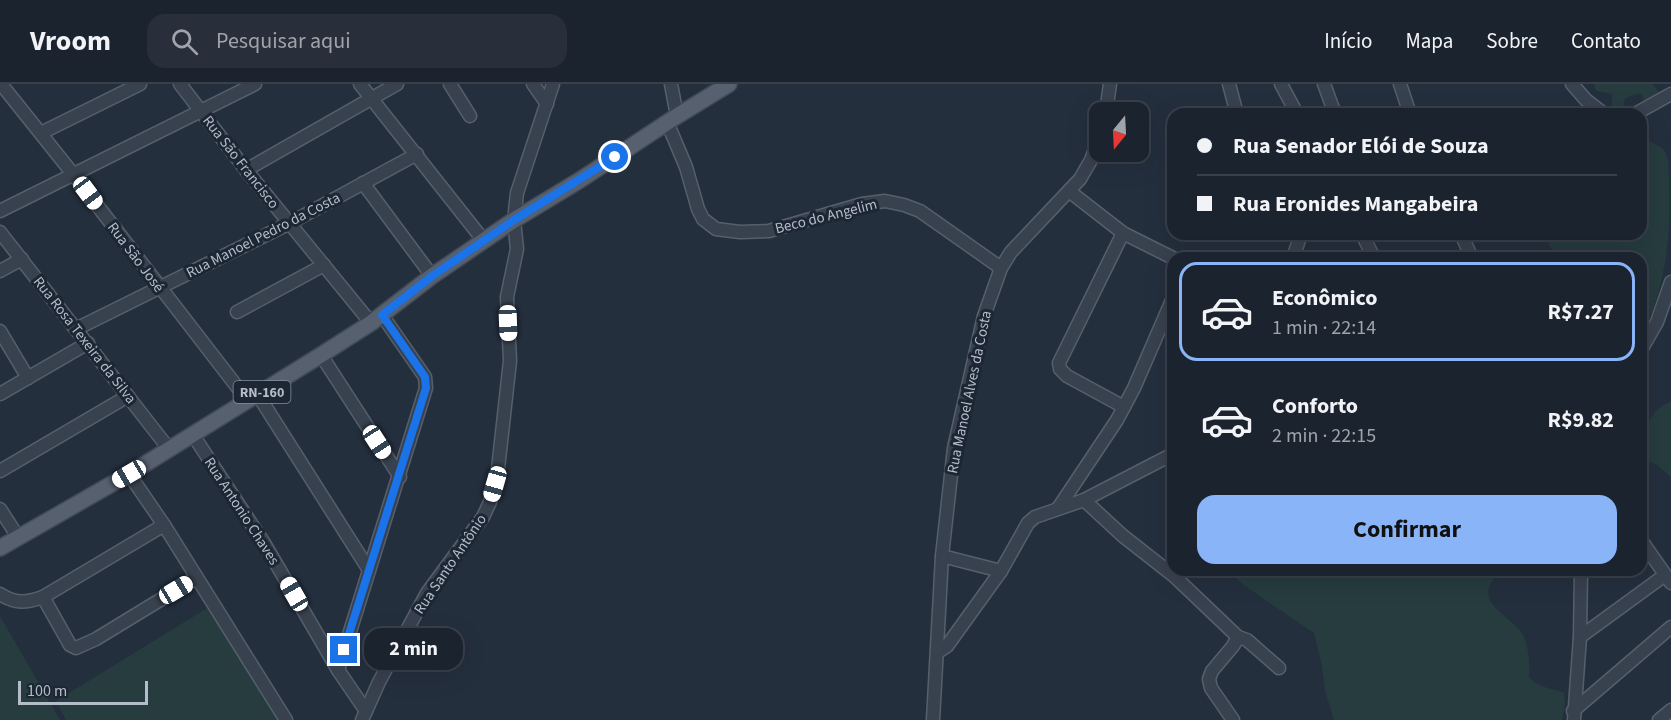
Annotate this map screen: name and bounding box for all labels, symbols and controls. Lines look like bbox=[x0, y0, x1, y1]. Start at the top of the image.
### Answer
search box bbox=[147, 14, 567, 68]
text: Vroom bbox=[30, 21, 111, 61]
icon: search bbox=[168, 25, 201, 58]
text: Pesquisar aqui bbox=[216, 25, 351, 57]
text: Início bbox=[1324, 26, 1372, 56]
text: Mapa bbox=[1405, 26, 1453, 56]
text: Sobre bbox=[1486, 26, 1538, 56]
text: Contato bbox=[1571, 26, 1641, 56]
north arrow bbox=[1089, 102, 1149, 162]
map controls bbox=[1089, 102, 1149, 162]
street label: Rua São Francisco bbox=[197, 111, 284, 213]
text: Rua Senador Elói de Souza bbox=[1233, 130, 1489, 162]
route start bbox=[601, 143, 628, 170]
car bbox=[70, 173, 106, 213]
street label: Rua Manoel Pedro da Costa bbox=[183, 187, 344, 283]
text: Rua Eronides Mangabeira bbox=[1233, 188, 1478, 220]
street label: Beco do Angelim bbox=[773, 194, 879, 239]
street label: Rua São José bbox=[102, 218, 169, 297]
street label: Rua Rosa Texeira da Silva bbox=[28, 272, 141, 408]
text: Econômico bbox=[1272, 282, 1377, 314]
icon: car bbox=[1200, 285, 1254, 339]
text: R$7.27 bbox=[1547, 296, 1614, 328]
car bbox=[498, 305, 518, 341]
street label: Rua Manoel Alves da Costa bbox=[942, 309, 997, 475]
text: 1 min · 22:14 bbox=[1272, 314, 1376, 342]
road number: RN-160 bbox=[234, 381, 290, 403]
text: Conforto bbox=[1272, 390, 1358, 422]
icon: car bbox=[1200, 393, 1254, 447]
text: R$9.82 bbox=[1547, 404, 1614, 436]
car bbox=[360, 422, 394, 462]
text: 2 min · 22:15 bbox=[1272, 422, 1376, 450]
street label: Rua Antonio Chaves bbox=[199, 453, 284, 569]
car bbox=[109, 457, 149, 491]
car bbox=[481, 464, 509, 504]
button: Confirmar bbox=[1197, 495, 1617, 564]
street label: Rua Santo Antônio bbox=[409, 510, 492, 618]
car bbox=[156, 573, 196, 607]
car bbox=[277, 574, 311, 614]
callout: 2 min bbox=[365, 629, 464, 671]
text: 2 min bbox=[389, 635, 438, 663]
route end bbox=[330, 636, 357, 663]
scale bar bbox=[18, 678, 148, 706]
text: 100 m bbox=[27, 680, 67, 702]

